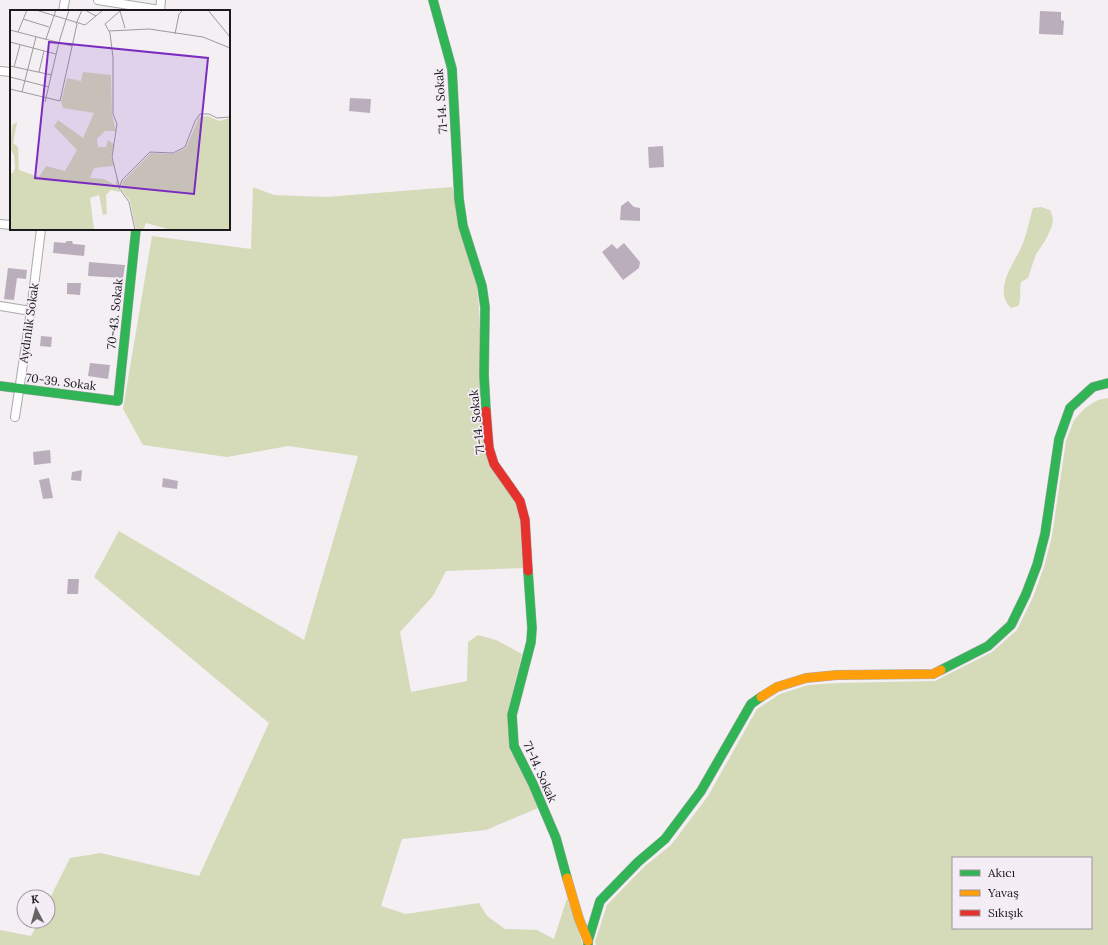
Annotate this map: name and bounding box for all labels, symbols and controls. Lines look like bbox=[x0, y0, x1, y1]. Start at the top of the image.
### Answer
inset map bbox=[10, 10, 230, 230]
street label: 71-14. Sokak bbox=[431, 67, 450, 134]
street label: 70-43. Sokak bbox=[103, 277, 126, 350]
street label: Aydınlık Sokak bbox=[15, 281, 42, 365]
street label: 70-39. Sokak bbox=[25, 370, 98, 393]
street label: 71-14. Sokak bbox=[466, 388, 487, 455]
street label: 71-14. Sokak bbox=[520, 739, 561, 805]
legend bbox=[952, 857, 1092, 929]
text: Akıcı bbox=[987, 865, 1015, 880]
text: Yavaş bbox=[987, 885, 1019, 900]
north arrow bbox=[16, 889, 56, 929]
text: K bbox=[30, 892, 40, 906]
text: Sıkışık bbox=[988, 905, 1024, 920]

